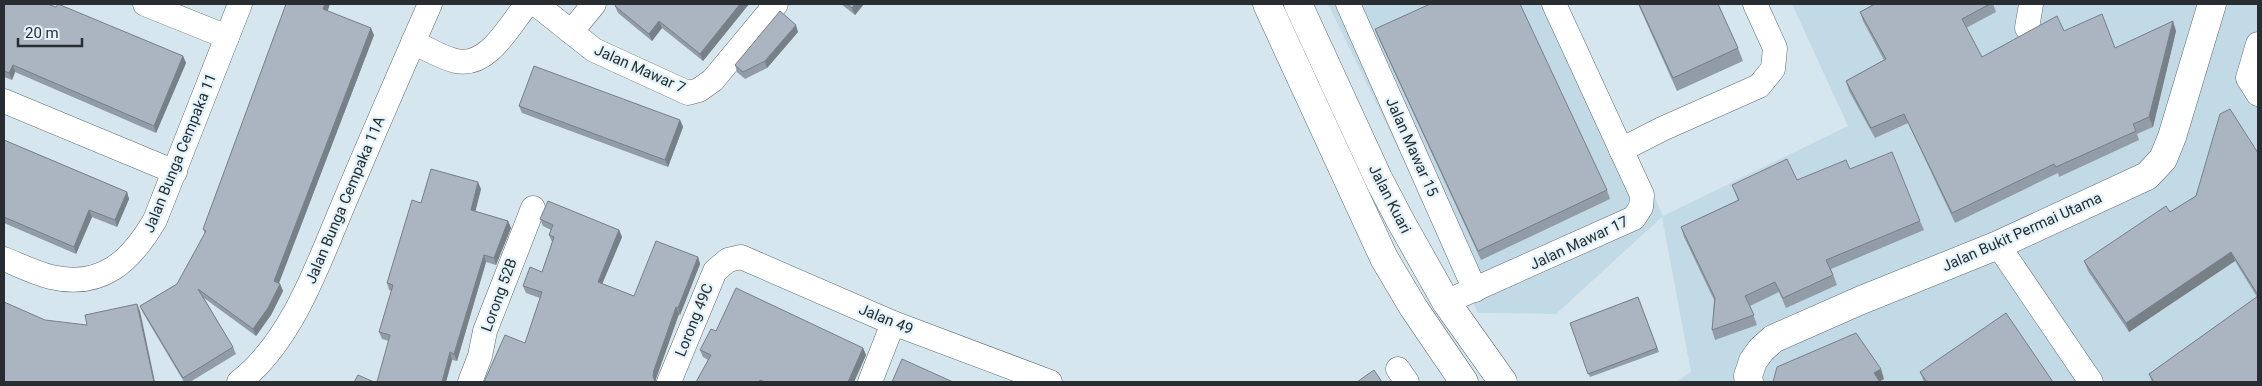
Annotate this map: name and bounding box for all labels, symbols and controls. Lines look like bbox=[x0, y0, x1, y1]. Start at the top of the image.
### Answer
scale bar bbox=[18, 15, 81, 47]
text: 20 m bbox=[25, 24, 59, 42]
street label: Jalan Mawar 7 bbox=[591, 41, 689, 97]
street label: Jalan Bunga Cempaka 11 bbox=[140, 71, 220, 235]
street label: Jalan Mawar 15 bbox=[1382, 95, 1442, 199]
street label: Jalan Bunga Cempaka 11A bbox=[302, 113, 389, 286]
street label: Jalan Kuari bbox=[1365, 162, 1415, 236]
street label: Jalan Bukit Permai Utama bbox=[1939, 189, 2105, 275]
street label: Jalan Mawar 17 bbox=[1527, 212, 1631, 274]
street label: Lorong 52B bbox=[477, 256, 521, 334]
street label: Lorong 49C bbox=[671, 281, 717, 359]
street label: Jalan 49 bbox=[856, 300, 916, 338]

